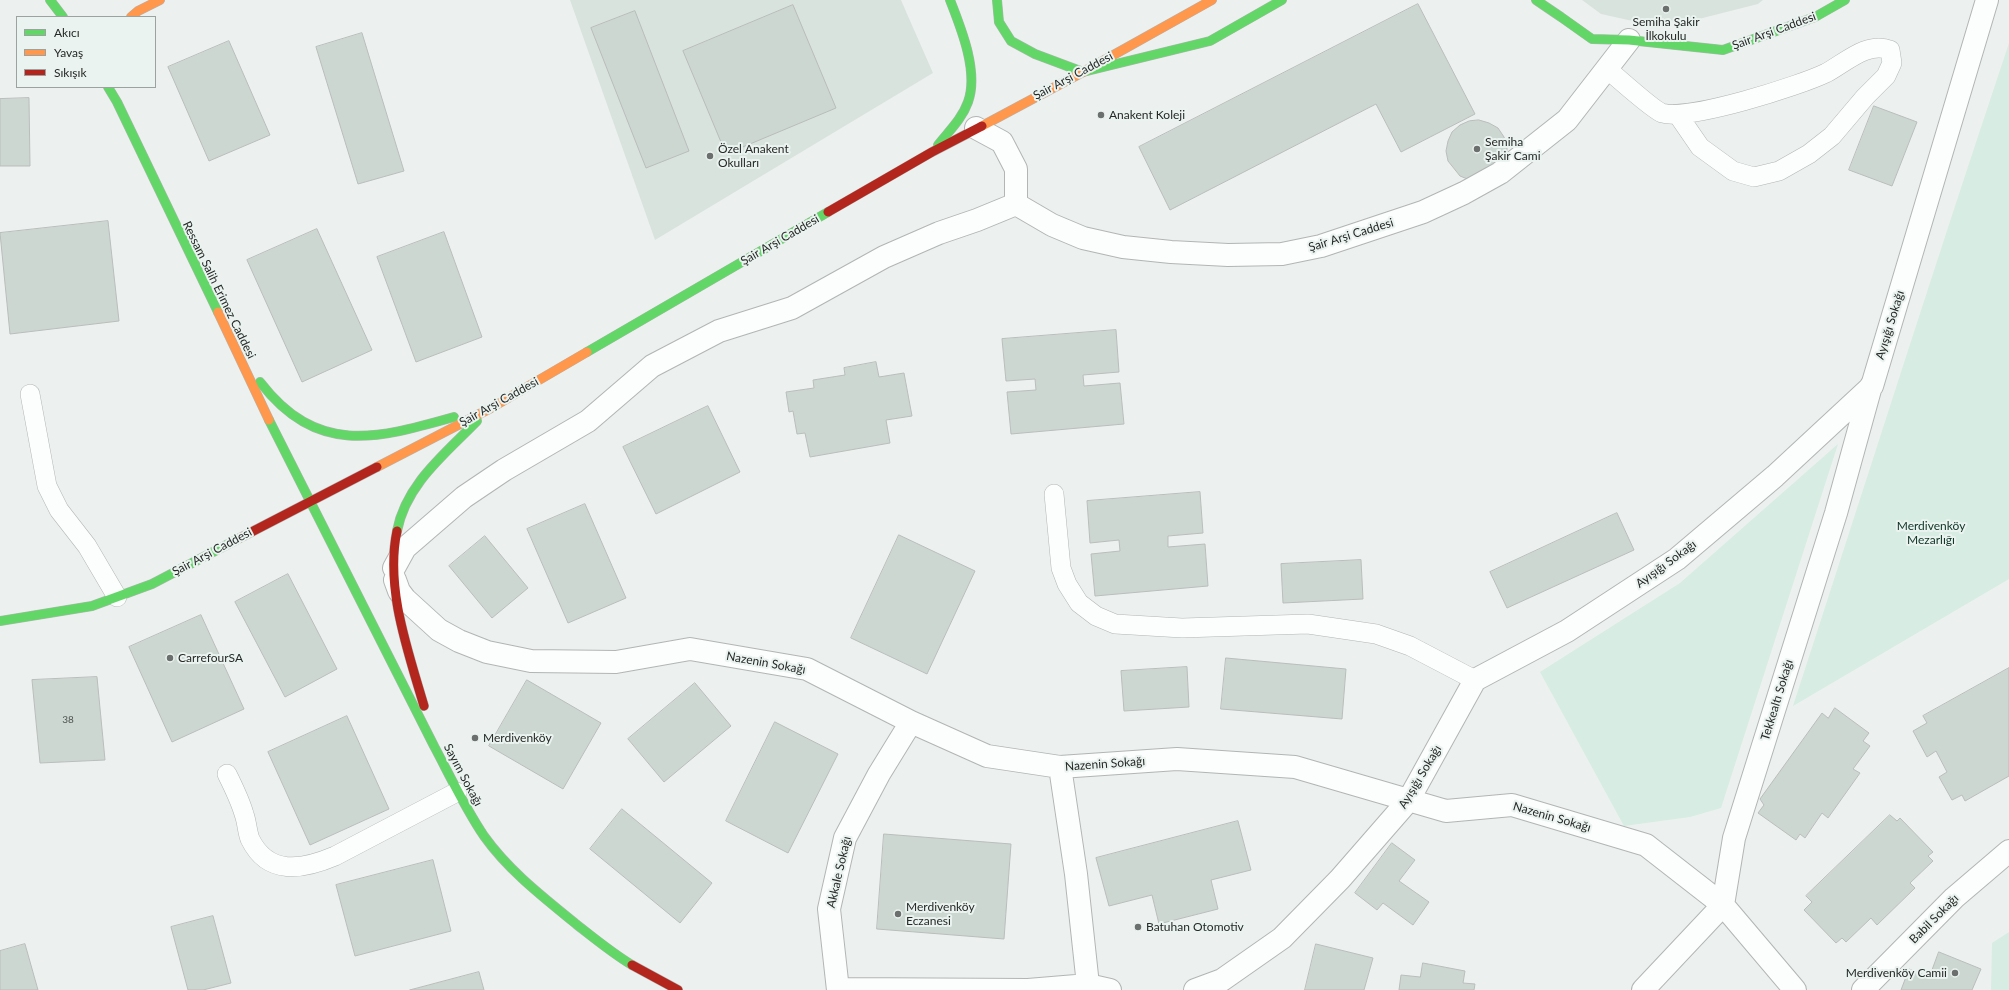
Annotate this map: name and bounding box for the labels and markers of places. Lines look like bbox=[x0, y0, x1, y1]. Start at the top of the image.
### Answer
marker: Semiha Şakir İlkokulu bbox=[1661, 4, 1671, 14]
place label: Semiha Şakir İlkokulu bbox=[1632, 15, 1700, 43]
place label: Anakent Koleji bbox=[1109, 108, 1185, 122]
marker: Anakent Koleji bbox=[1096, 110, 1106, 120]
place label: Semiha Şakir Cami bbox=[1485, 135, 1541, 163]
place label: Özel Anakent Okulları bbox=[718, 142, 789, 170]
marker: Semiha Şakir Cami bbox=[1472, 144, 1482, 154]
marker: Özel Anakent Okulları bbox=[705, 151, 715, 161]
place label: CarrefourSA bbox=[178, 651, 243, 665]
marker: CarrefourSA bbox=[165, 653, 175, 663]
place label: Merdivenköy bbox=[483, 731, 552, 745]
marker: Merdivenköy bbox=[470, 733, 480, 743]
place label: Merdivenköy Eczanesi bbox=[906, 900, 975, 928]
marker: Merdivenköy Eczanesi bbox=[893, 909, 903, 919]
place label: Batuhan Otomotiv bbox=[1146, 920, 1244, 934]
marker: Batuhan Otomotiv bbox=[1133, 922, 1143, 932]
place label: Merdivenköy Camii bbox=[1846, 966, 1947, 980]
marker: Merdivenköy Camii bbox=[1950, 968, 1960, 978]

